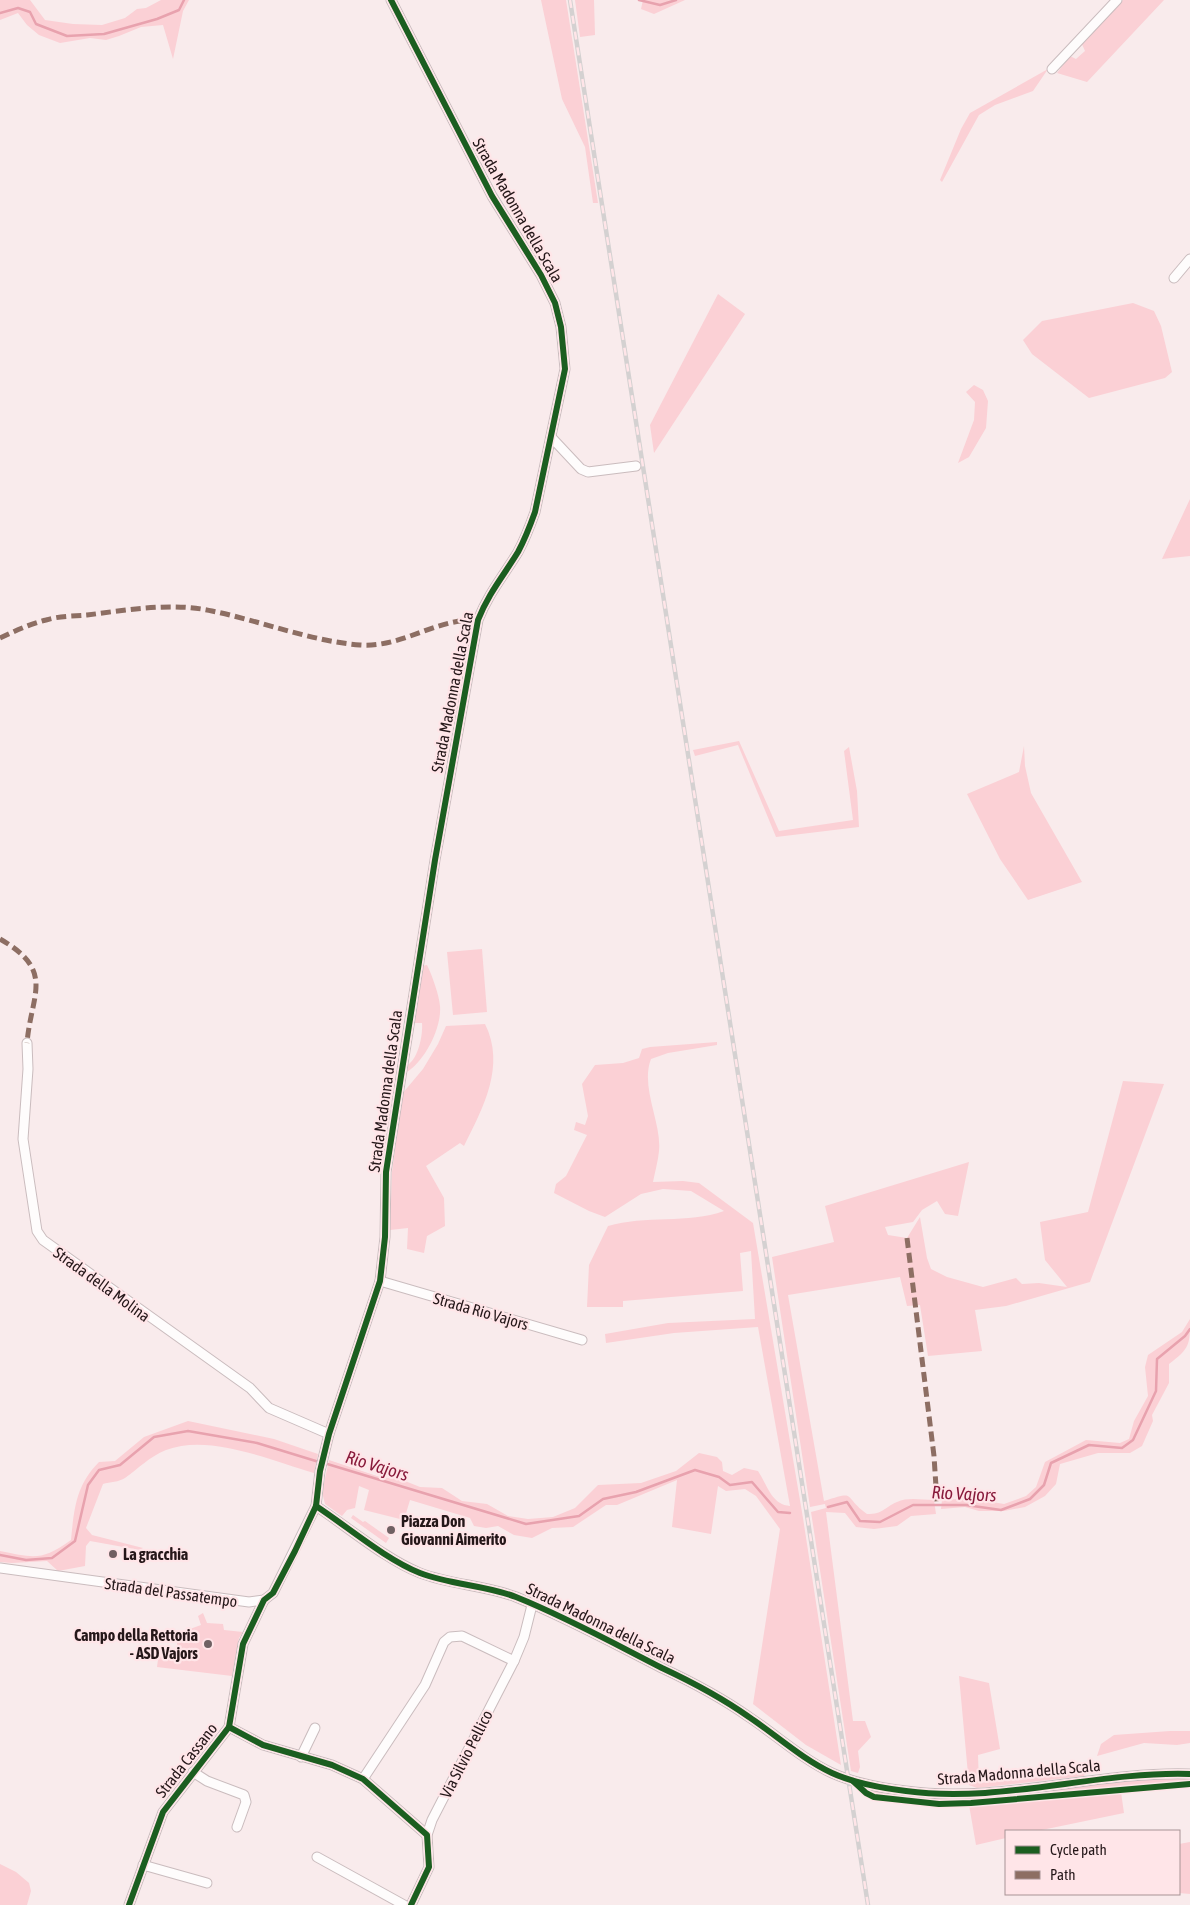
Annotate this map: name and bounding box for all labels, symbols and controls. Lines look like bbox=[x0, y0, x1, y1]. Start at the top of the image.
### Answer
street label: Strada Madonna della Scala bbox=[469, 135, 567, 285]
street label: Strada Madonna della Scala bbox=[428, 610, 476, 774]
street label: Strada Madonna della Scala bbox=[365, 1009, 405, 1173]
street label: Strada della Molina bbox=[50, 1243, 154, 1325]
street label: Strada Rio Vajors bbox=[431, 1289, 531, 1334]
water label: Rio Vajors bbox=[343, 1446, 411, 1485]
water label: Rio Vajors bbox=[931, 1481, 997, 1506]
place label: Piazza Don Giovanni Aimerito bbox=[401, 1512, 507, 1548]
marker: Piazza Don Giovanni Aimerito bbox=[385, 1524, 397, 1536]
place label: La gracchia bbox=[123, 1545, 188, 1563]
marker: La gracchia bbox=[107, 1548, 119, 1560]
street label: Strada del Passatempo bbox=[103, 1574, 238, 1611]
street label: Strada Madonna della Scala bbox=[524, 1579, 678, 1667]
place label: Campo della Rettoria - ASD Vajors bbox=[74, 1626, 198, 1662]
marker: Campo della Rettoria - ASD Vajors bbox=[202, 1638, 214, 1650]
street label: Via Silvio Pellico bbox=[436, 1707, 496, 1801]
street label: Strada Cassano bbox=[151, 1719, 221, 1801]
street label: Strada Madonna della Scala bbox=[937, 1756, 1101, 1788]
legend bbox=[1005, 1830, 1180, 1895]
text: Cycle path bbox=[1050, 1841, 1107, 1858]
text: Path bbox=[1050, 1866, 1076, 1883]

